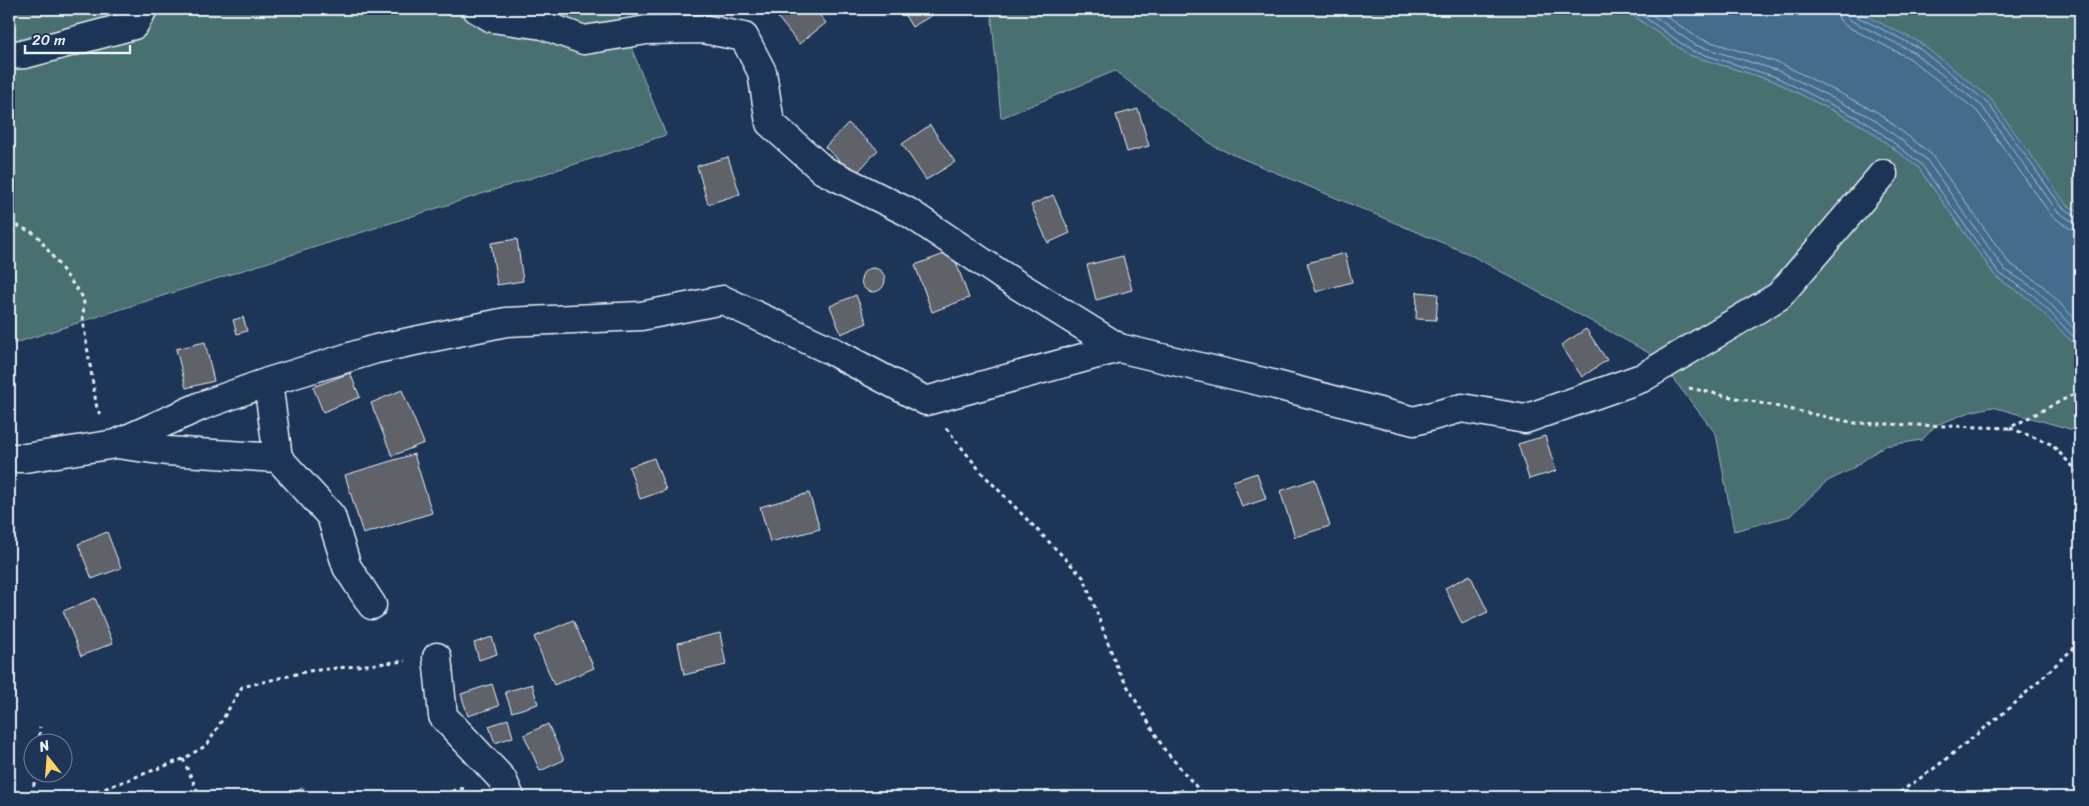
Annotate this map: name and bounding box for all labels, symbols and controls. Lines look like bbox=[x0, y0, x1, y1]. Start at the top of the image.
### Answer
scale bar bbox=[25, 22, 130, 54]
text: 20 m bbox=[32, 27, 66, 53]
text: N bbox=[35, 733, 53, 760]
north arrow bbox=[22, 734, 72, 784]

